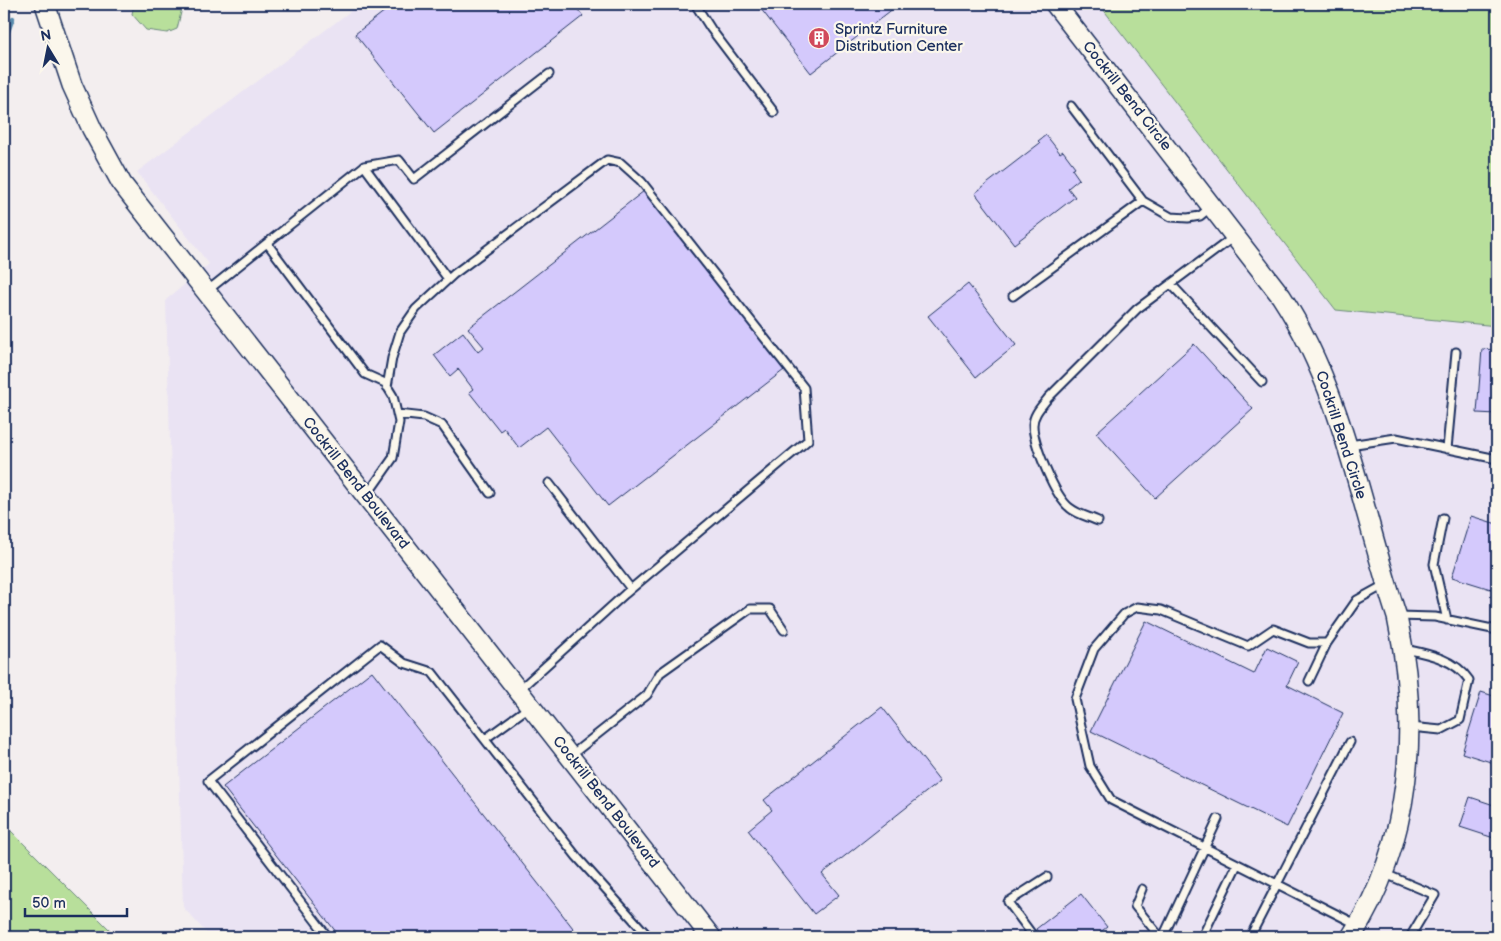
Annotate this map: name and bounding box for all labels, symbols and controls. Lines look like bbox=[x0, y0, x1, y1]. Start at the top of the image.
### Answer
place label: Sprintz Furniture Distribution Center bbox=[835, 20, 963, 56]
north arrow bbox=[22, 22, 72, 72]
text: N bbox=[39, 26, 52, 45]
building icon: Sprintz Furniture Distribution Center bbox=[807, 26, 831, 50]
street label: Cockrill Bend Circle bbox=[1078, 37, 1176, 155]
street label: Cockrill Bend Circle bbox=[1311, 368, 1371, 502]
street label: Cockrill Bend Boulevard bbox=[298, 413, 414, 553]
street label: Cockrill Bend Boulevard bbox=[548, 732, 664, 872]
scale bar bbox=[25, 886, 128, 918]
text: 50 m bbox=[32, 894, 66, 913]

